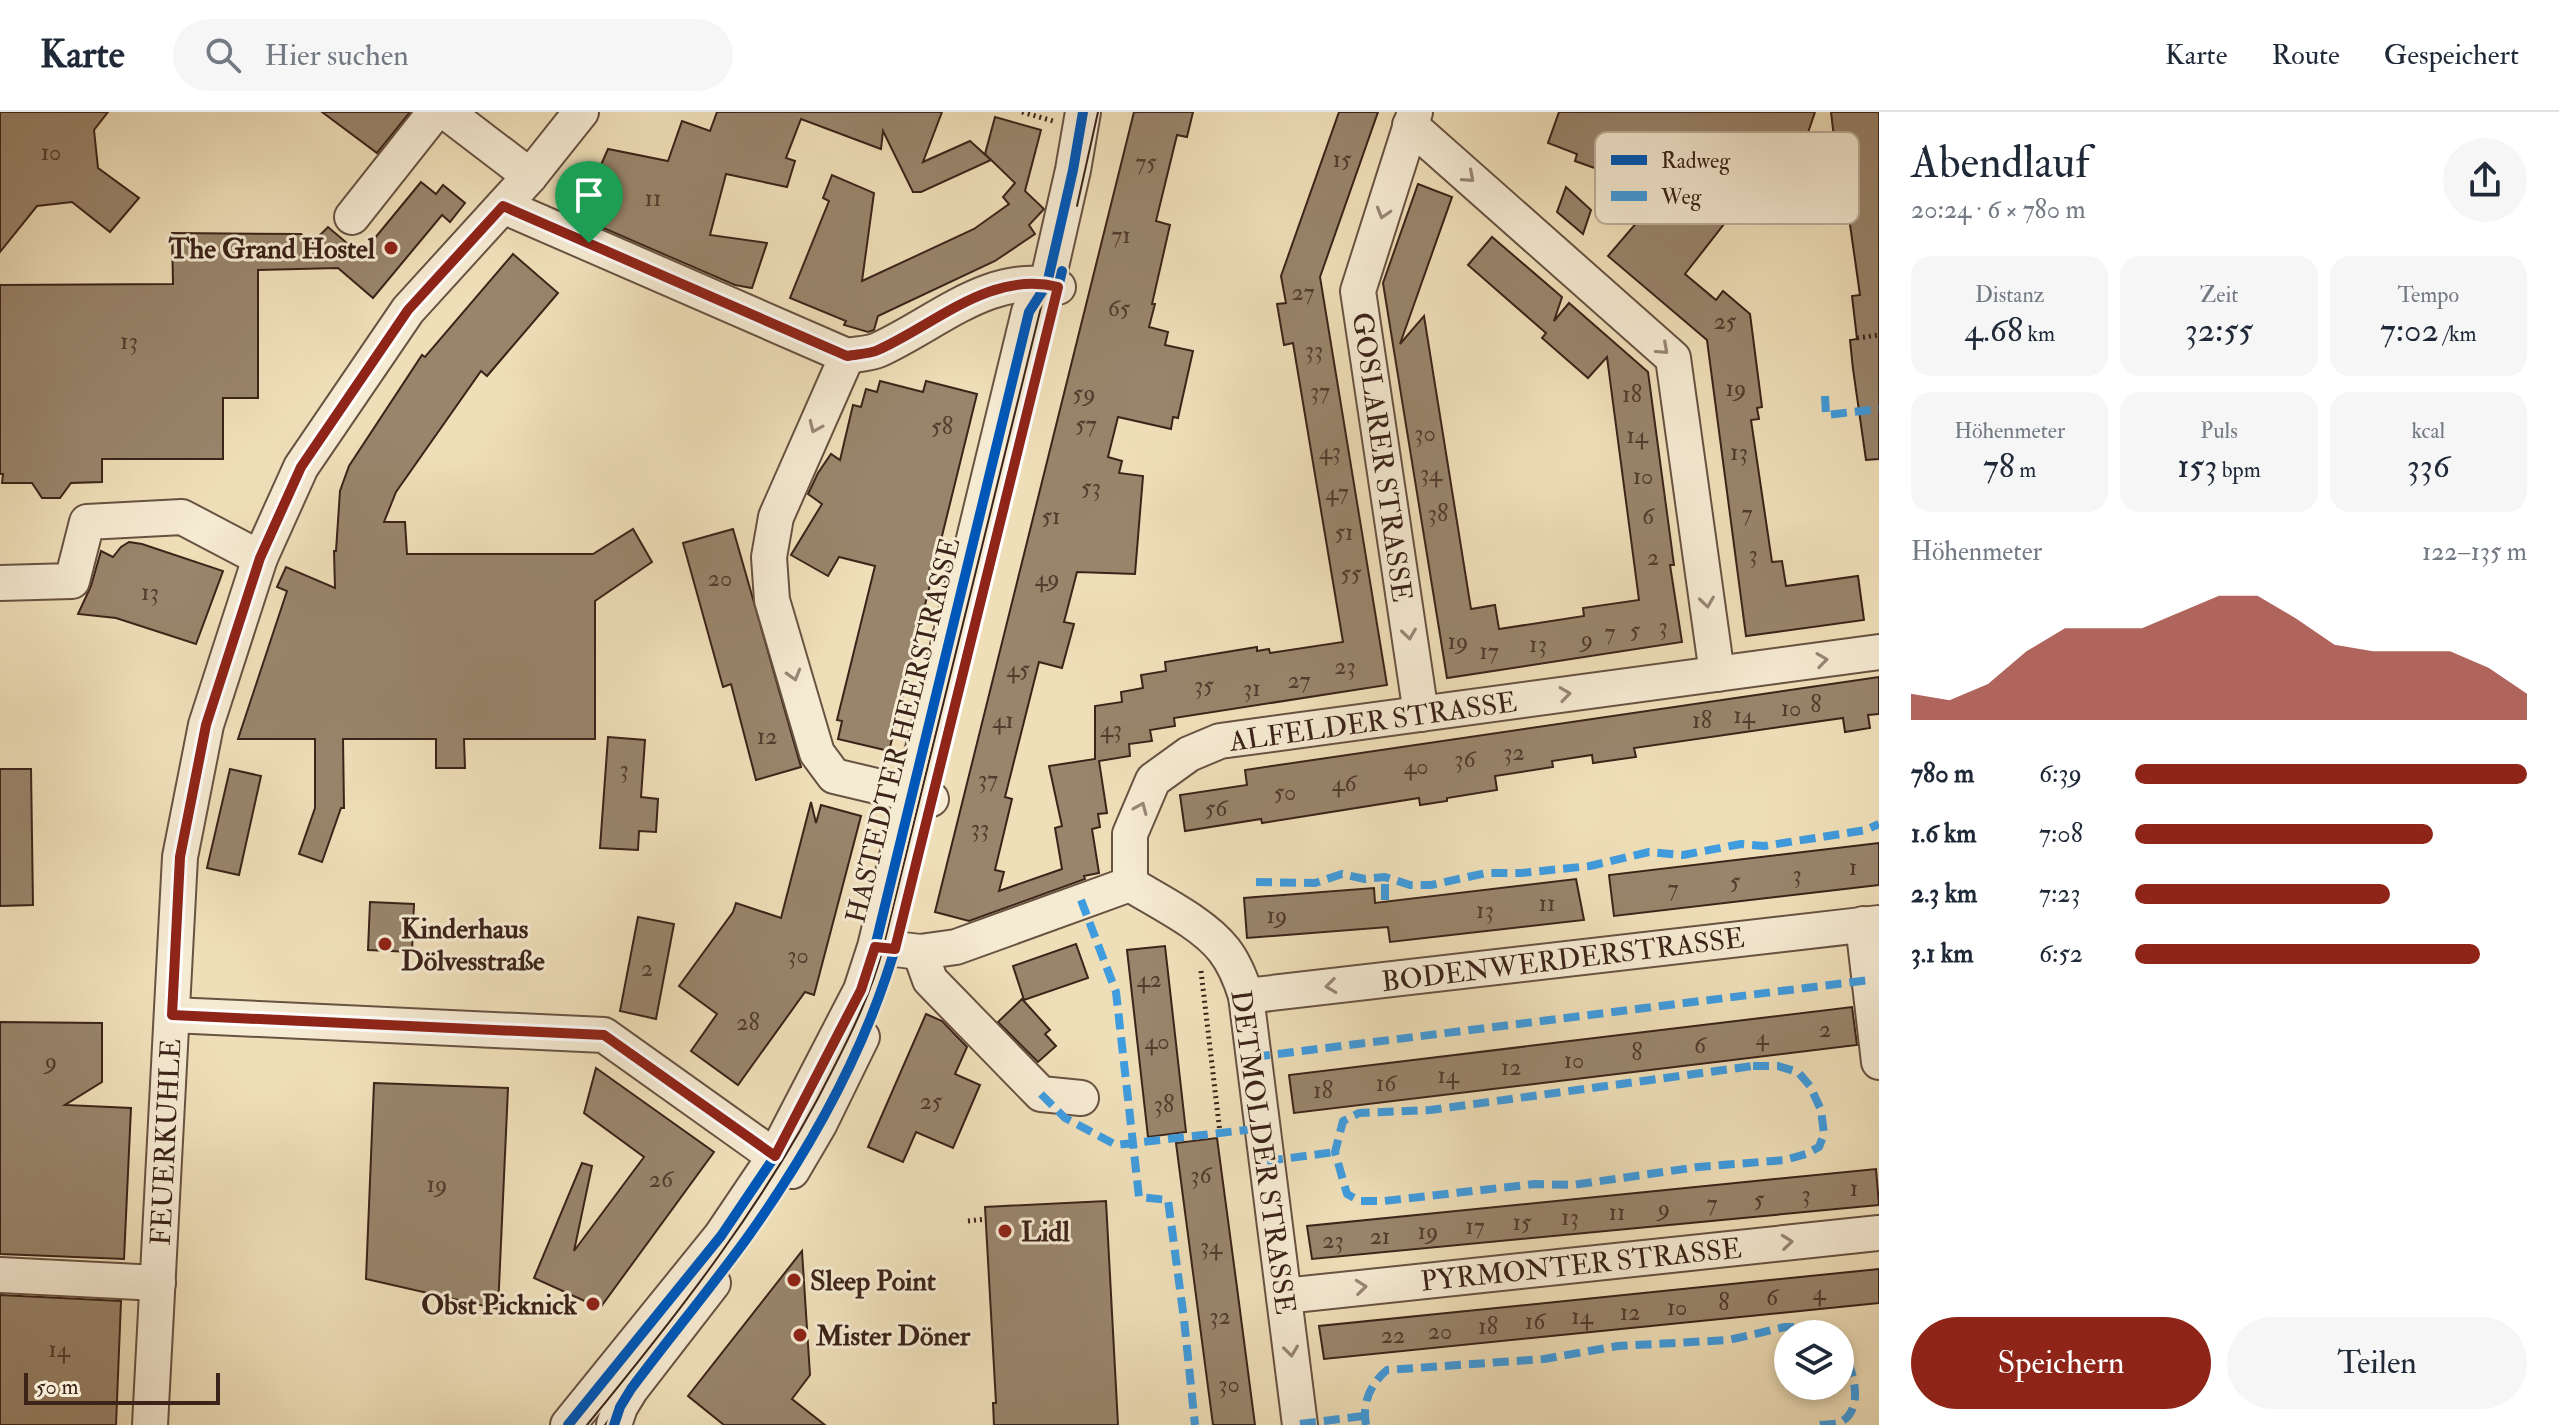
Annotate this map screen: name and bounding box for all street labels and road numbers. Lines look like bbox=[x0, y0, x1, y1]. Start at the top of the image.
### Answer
street label: GOSLARER STRASSE bbox=[1344, 310, 1419, 604]
street label: HASTEDTER HEERSTRASSE bbox=[839, 534, 968, 927]
street label: ALFELDER STRASSE bbox=[1226, 685, 1519, 760]
street label: BODENWERDERSTRASSE bbox=[1380, 921, 1747, 1000]
street label: DETMOLDER STRASSE bbox=[1222, 988, 1303, 1317]
street label: FEUERKUHLE bbox=[144, 1038, 189, 1247]
street label: PYRMONTER STRASSE bbox=[1419, 1231, 1743, 1300]

